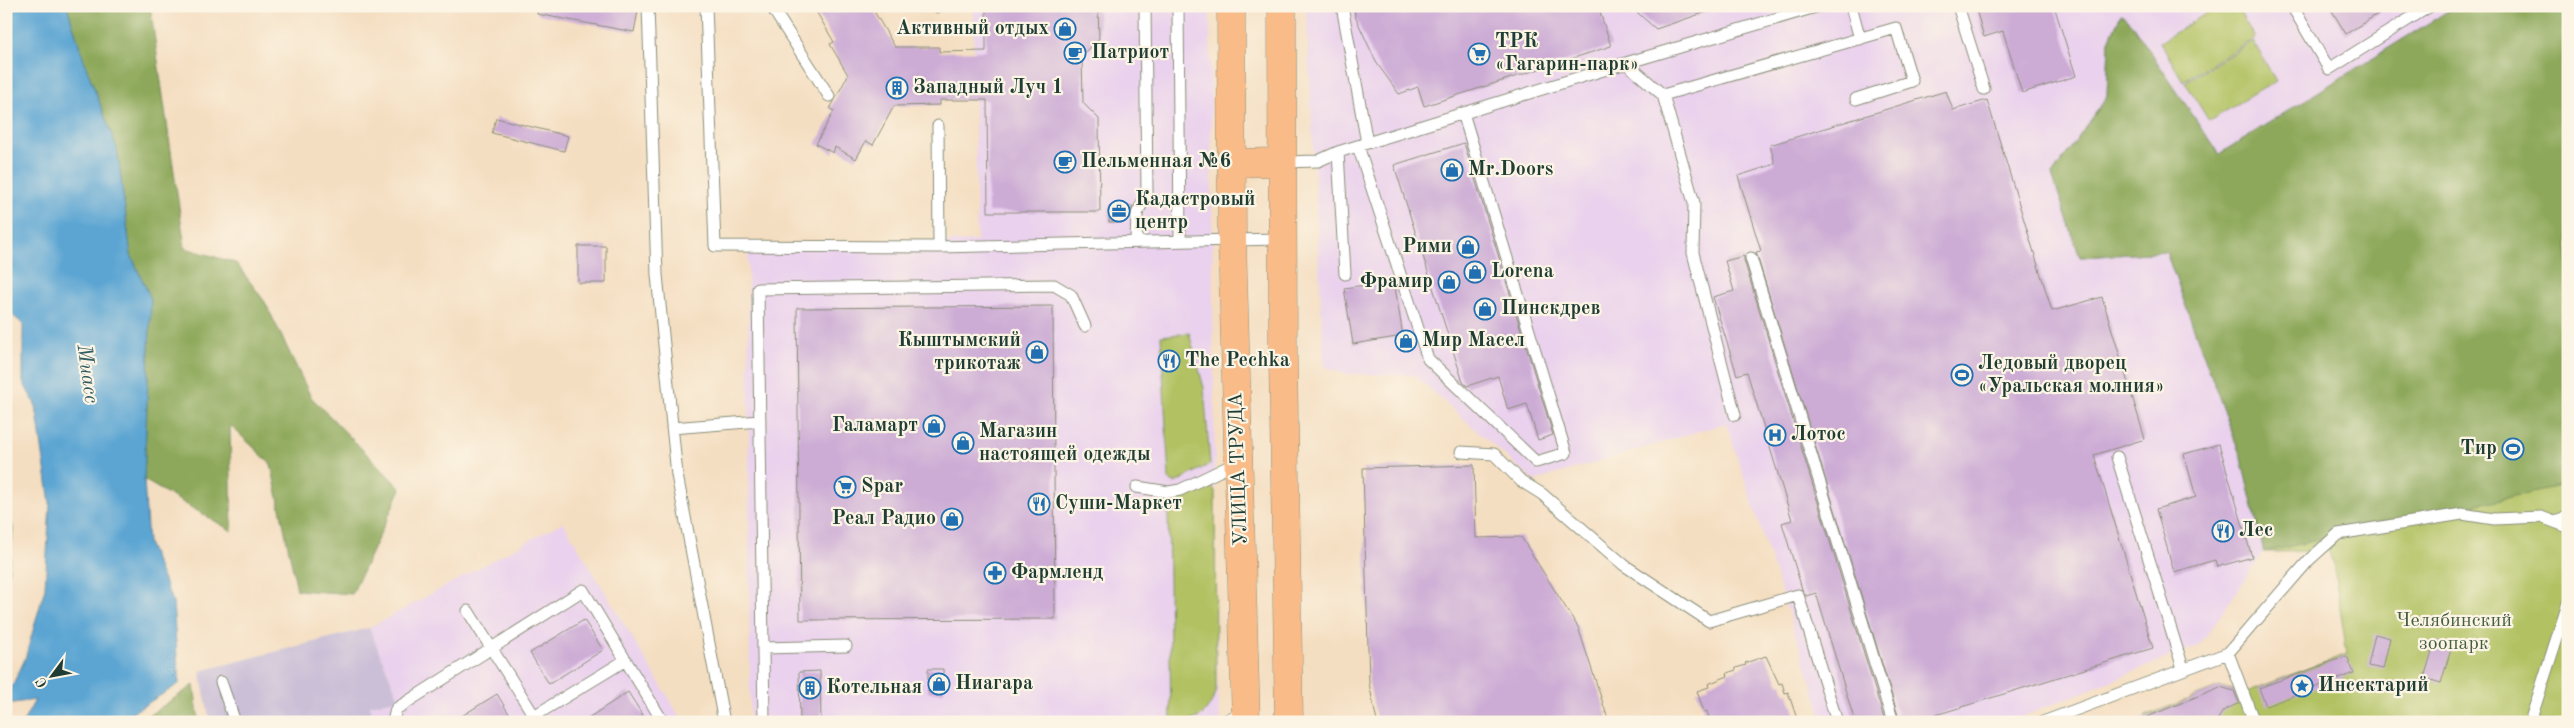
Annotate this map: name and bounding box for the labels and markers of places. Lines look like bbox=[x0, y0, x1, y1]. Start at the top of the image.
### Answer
shop icon: Активный отдых bbox=[1053, 17, 1077, 41]
place label: Активный отдых bbox=[896, 19, 1049, 39]
place label: ТРК «Гагарин-парк» bbox=[1495, 32, 1639, 75]
cafe icon: Патриот bbox=[1063, 41, 1087, 65]
supermarket icon: ТРК «Гагарин-парк» bbox=[1467, 42, 1491, 66]
place label: Патриот bbox=[1091, 43, 1169, 63]
building icon: Западный Луч 1 bbox=[885, 76, 909, 100]
place label: Западный Луч 1 bbox=[913, 78, 1063, 98]
cafe icon: Пельменная №6 bbox=[1053, 150, 1077, 174]
place label: Пельменная №6 bbox=[1081, 152, 1231, 172]
shop icon: Mr.Doors bbox=[1440, 158, 1464, 182]
place label: Mr.Doors bbox=[1468, 160, 1553, 180]
place label: Кадастровый центр bbox=[1135, 190, 1256, 233]
office icon: Кадастровый центр bbox=[1107, 199, 1131, 223]
shop icon: Рими bbox=[1456, 235, 1480, 259]
place label: Рими bbox=[1402, 237, 1452, 257]
shop icon: Lorena bbox=[1463, 260, 1487, 284]
place label: Lorena bbox=[1491, 262, 1554, 282]
shop icon: Фрамир bbox=[1437, 270, 1461, 294]
place label: Фрамир bbox=[1360, 272, 1433, 292]
shop icon: Пинскдрев bbox=[1473, 297, 1497, 321]
place label: Пинскдрев bbox=[1501, 299, 1601, 319]
shop icon: Мир Масел bbox=[1394, 329, 1418, 353]
place label: Кыштымский трикотаж bbox=[898, 331, 1021, 374]
place label: Мир Масел bbox=[1422, 331, 1525, 351]
shop icon: Кыштымский трикотаж bbox=[1025, 340, 1049, 364]
restaurant icon: The Pechka bbox=[1157, 349, 1181, 373]
place label: The Pechka bbox=[1185, 351, 1290, 371]
place label: Ледовый дворец «Уральская молния» bbox=[1978, 354, 2165, 397]
sports icon: Ледовый дворец «Уральская молния» bbox=[1950, 363, 1974, 387]
shop icon: Галамарт bbox=[922, 414, 946, 438]
place label: Галамарт bbox=[832, 416, 918, 436]
place label: Магазин настоящей одежды bbox=[979, 422, 1151, 465]
hospital icon: Лотос bbox=[1763, 423, 1787, 447]
place label: Лотос bbox=[1791, 425, 1846, 445]
shop icon: Магазин настоящей одежды bbox=[951, 431, 975, 455]
sports icon: Тир bbox=[2501, 437, 2525, 461]
place label: Тир bbox=[2460, 439, 2497, 459]
supermarket icon: Spar bbox=[833, 475, 857, 499]
place label: Spar bbox=[861, 477, 903, 497]
restaurant icon: Суши-Маркет bbox=[1027, 492, 1051, 516]
place label: Суши-Маркет bbox=[1055, 494, 1182, 514]
shop icon: Реал Радио bbox=[940, 507, 964, 531]
place label: Реал Радио bbox=[832, 509, 936, 529]
restaurant icon: Лес bbox=[2211, 519, 2235, 543]
place label: Лес bbox=[2239, 521, 2273, 541]
pharmacy icon: Фармленд bbox=[983, 561, 1007, 585]
place label: Фармленд bbox=[1011, 563, 1103, 583]
shop icon: Ниагара bbox=[927, 672, 951, 696]
place label: Ниагара bbox=[955, 674, 1033, 694]
place icon: Инсектарий bbox=[2290, 674, 2314, 698]
building icon: Котельная bbox=[798, 676, 822, 700]
place label: Инсектарий bbox=[2318, 676, 2429, 696]
place label: Котельная bbox=[826, 678, 922, 698]

